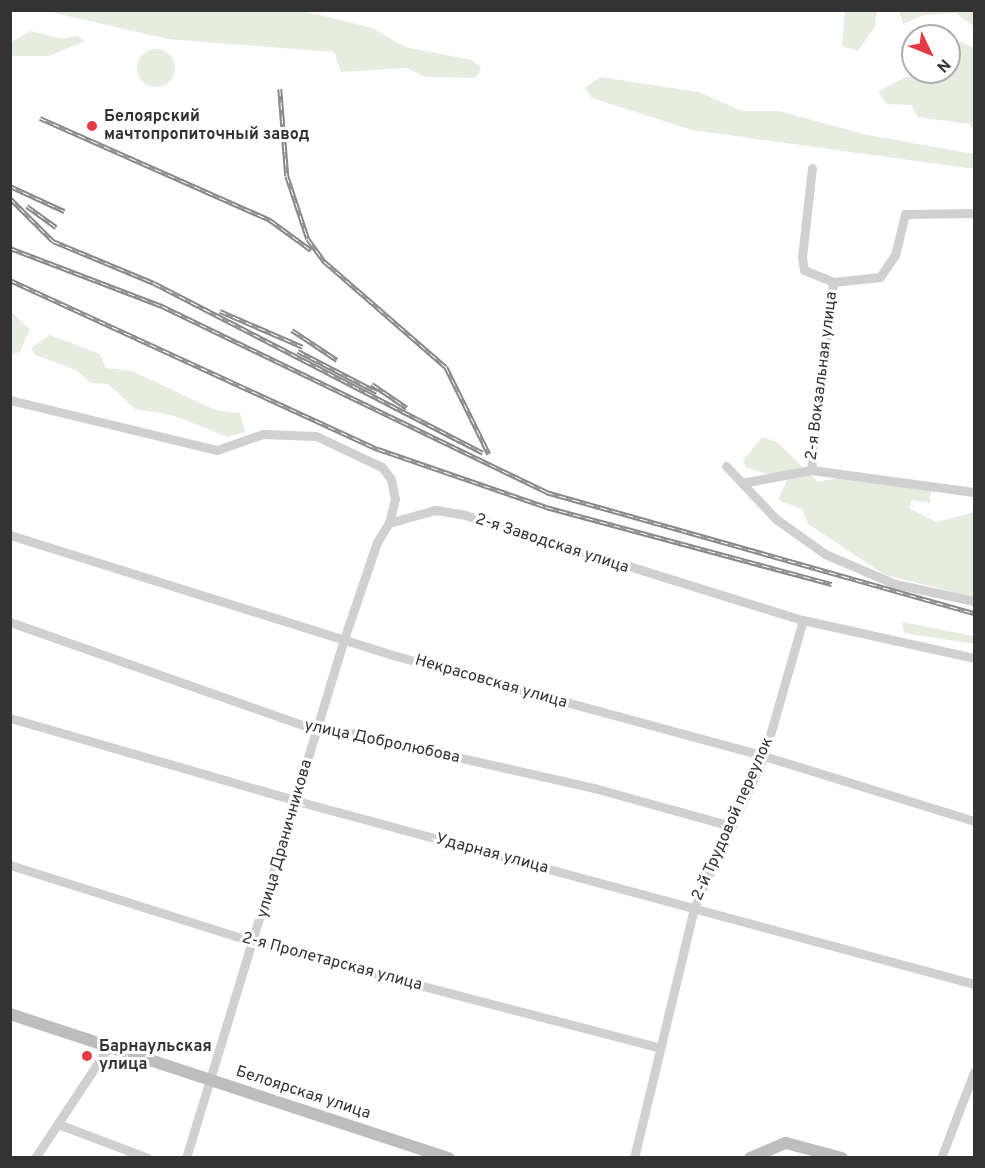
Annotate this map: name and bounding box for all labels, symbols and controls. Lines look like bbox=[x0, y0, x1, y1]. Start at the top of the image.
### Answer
north arrow bbox=[901, 24, 961, 84]
text: N bbox=[931, 54, 954, 76]
place label: Белоярский мачтопропиточный завод bbox=[104, 107, 309, 145]
marker: Белоярский мачтопропиточный завод bbox=[85, 119, 99, 133]
street label: 2-я Вокзальная улица bbox=[802, 291, 842, 461]
street label: 2-я Заводская улица bbox=[473, 510, 631, 578]
street label: Некрасовская улица bbox=[413, 651, 569, 713]
street label: улица Добролюбова bbox=[302, 716, 462, 768]
street label: 2-й Трудовой переулок bbox=[688, 734, 778, 904]
street label: улица Драничникова bbox=[253, 758, 317, 920]
street label: Ударная улица bbox=[434, 830, 550, 878]
street label: 2-я Пролетарская улица bbox=[240, 929, 424, 995]
place label: Барнаульская улица bbox=[99, 1037, 212, 1075]
marker: Барнаульская улица bbox=[80, 1049, 94, 1063]
street label: Белоярская улица bbox=[233, 1062, 373, 1124]

